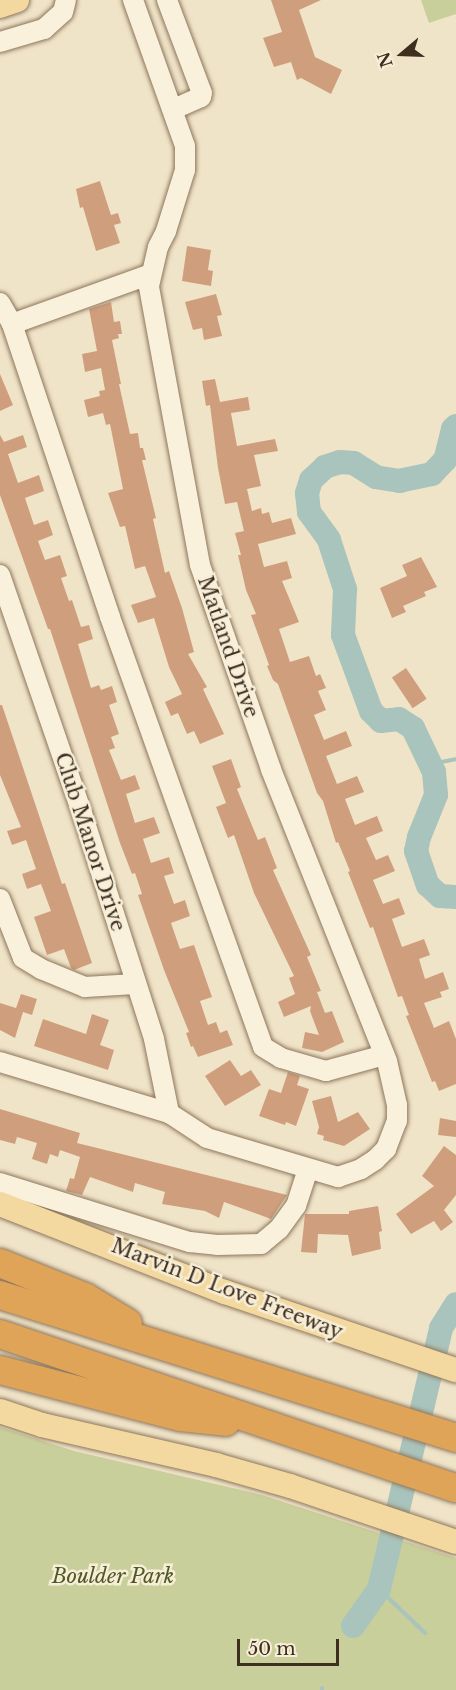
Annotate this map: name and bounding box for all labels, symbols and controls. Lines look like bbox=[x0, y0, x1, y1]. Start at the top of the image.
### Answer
north arrow bbox=[372, 24, 432, 84]
text: N bbox=[373, 49, 397, 70]
street label: Matland Drive bbox=[193, 573, 263, 721]
street label: Club Manor Drive bbox=[50, 749, 130, 935]
street label: Marvin D Love Freeway bbox=[108, 1234, 346, 1344]
park label: Boulder Park bbox=[52, 1564, 174, 1588]
scale bar bbox=[240, 1627, 342, 1665]
text: 50 m bbox=[248, 1638, 296, 1660]

